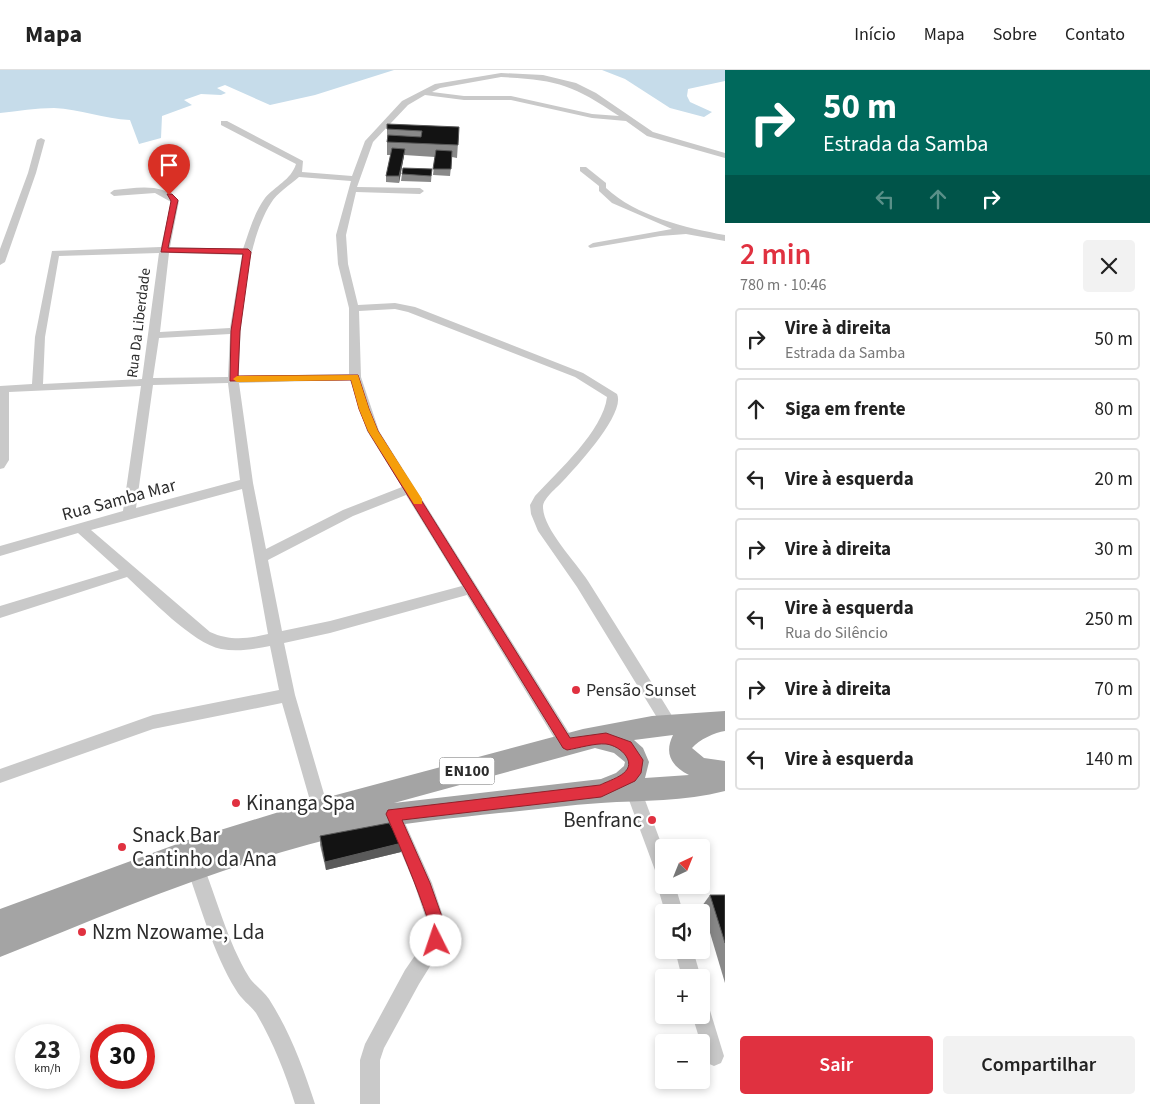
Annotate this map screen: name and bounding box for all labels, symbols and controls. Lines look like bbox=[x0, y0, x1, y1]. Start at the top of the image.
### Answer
text: Mapa bbox=[25, 17, 82, 52]
text: Início bbox=[854, 22, 896, 47]
text: Mapa bbox=[924, 22, 965, 47]
text: Sobre bbox=[993, 22, 1037, 47]
text: Contato bbox=[1065, 22, 1125, 47]
text: 50 m bbox=[823, 82, 897, 132]
icon: right bbox=[740, 90, 805, 155]
text: Estrada da Samba bbox=[823, 128, 988, 160]
pin bbox=[148, 144, 190, 195]
icon: arrive bbox=[155, 151, 183, 179]
icon: left bbox=[871, 185, 899, 213]
icon: ahead bbox=[924, 185, 952, 213]
icon: right bbox=[977, 185, 1005, 213]
text: 2 min bbox=[740, 233, 811, 276]
button: close bbox=[1083, 240, 1135, 292]
street label: Rua Da Liberdade bbox=[122, 267, 156, 379]
text: 780 m · 10:46 bbox=[740, 274, 827, 296]
text: Vire à direita bbox=[785, 315, 891, 342]
icon: right bbox=[742, 325, 770, 353]
text: 50 m bbox=[1095, 326, 1133, 353]
text: Estrada da Samba bbox=[785, 342, 905, 364]
icon: ahead bbox=[742, 395, 770, 423]
text: Siga em frente bbox=[785, 396, 906, 423]
text: 80 m bbox=[1095, 396, 1133, 423]
icon: left bbox=[742, 465, 770, 493]
text: Vire à esquerda bbox=[785, 466, 914, 493]
text: 20 m bbox=[1095, 466, 1133, 493]
street label: Rua Samba Mar bbox=[59, 473, 180, 527]
icon: right bbox=[742, 535, 770, 563]
text: Vire à direita bbox=[785, 536, 891, 563]
text: 30 m bbox=[1095, 536, 1133, 563]
text: Vire à esquerda bbox=[785, 595, 914, 622]
icon: left bbox=[742, 605, 770, 633]
text: 250 m bbox=[1085, 606, 1133, 633]
text: Rua do Silêncio bbox=[785, 622, 888, 644]
icon: right bbox=[742, 675, 770, 703]
text: Vire à direita bbox=[785, 676, 891, 703]
text: 70 m bbox=[1095, 676, 1133, 703]
place label: Pensão Sunset bbox=[586, 678, 696, 703]
marker: Pensão Sunset bbox=[570, 684, 582, 696]
icon: left bbox=[742, 745, 770, 773]
text: Vire à esquerda bbox=[785, 746, 914, 773]
text: 140 m bbox=[1085, 746, 1133, 773]
road number: EN100 bbox=[440, 758, 494, 784]
place label: Kinanga Spa bbox=[246, 788, 355, 818]
marker: Kinanga Spa bbox=[230, 797, 242, 809]
place label: Benfranc bbox=[563, 805, 642, 835]
marker: Benfranc bbox=[646, 814, 658, 826]
place label: Snack Bar Cantinho da Ana bbox=[132, 820, 277, 874]
north arrow bbox=[655, 839, 710, 894]
map controls bbox=[655, 839, 710, 1089]
marker: Snack Bar Cantinho da Ana bbox=[116, 841, 128, 853]
button: sound bbox=[655, 904, 710, 959]
position arrow bbox=[409, 914, 461, 966]
place label: Nzm Nzowame, Lda bbox=[92, 917, 265, 947]
marker: Nzm Nzowame, Lda bbox=[76, 926, 88, 938]
button: + bbox=[655, 969, 710, 1024]
speed limit sign: 30 bbox=[90, 1024, 155, 1089]
text: 23 bbox=[34, 1032, 61, 1068]
button: − bbox=[655, 1034, 710, 1089]
button: Sair bbox=[740, 1036, 933, 1094]
button: Compartilhar bbox=[943, 1036, 1135, 1094]
text: km/h bbox=[34, 1060, 61, 1077]

